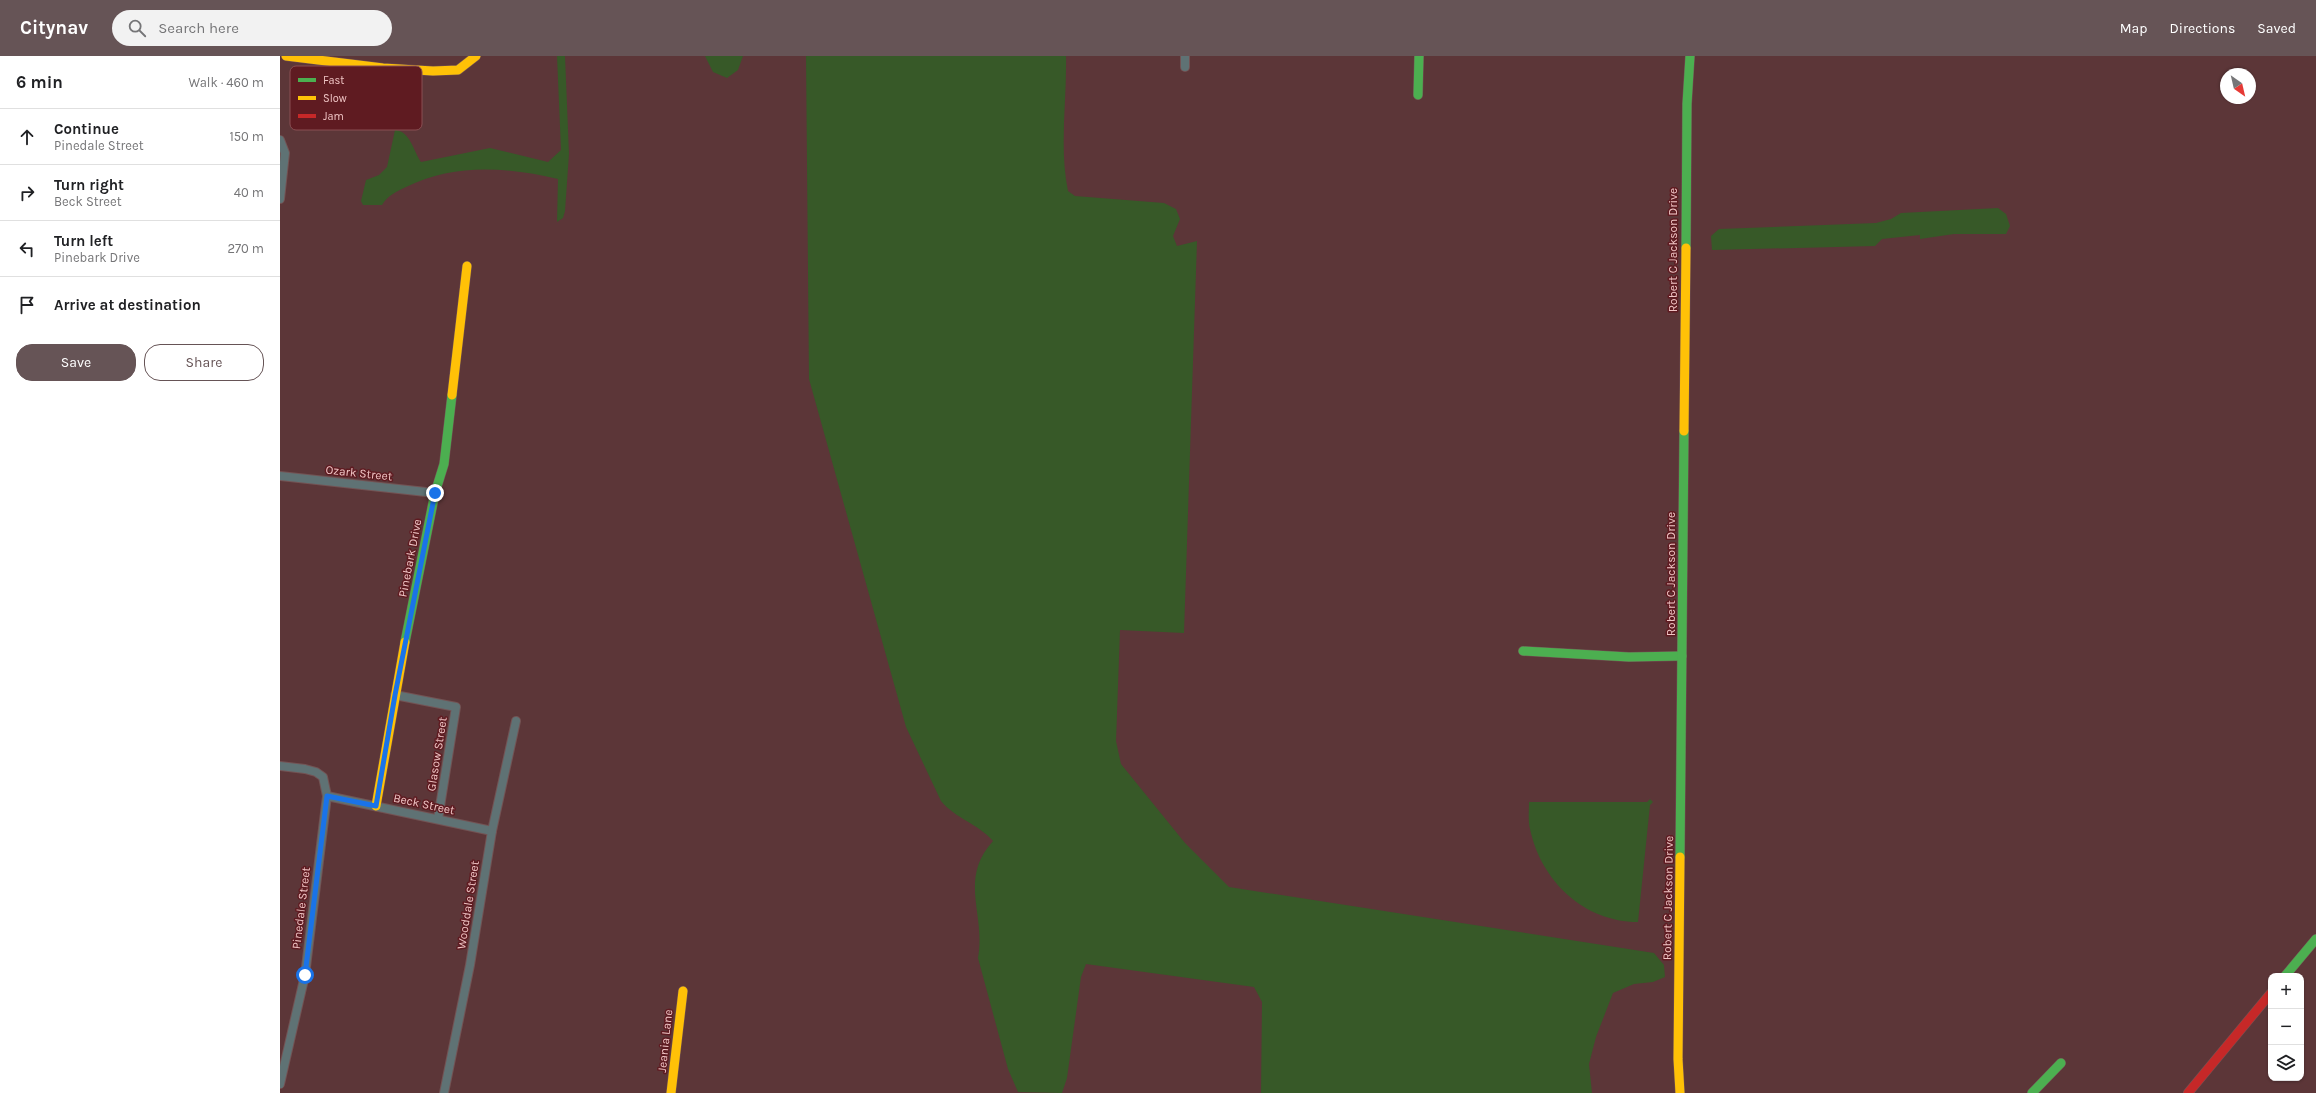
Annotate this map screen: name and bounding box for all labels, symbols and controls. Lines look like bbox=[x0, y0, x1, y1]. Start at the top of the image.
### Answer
search box bbox=[112, 10, 392, 46]
text: Citynav bbox=[20, 17, 88, 39]
icon: search bbox=[126, 17, 148, 39]
text: Search here bbox=[158, 19, 239, 37]
text: Map bbox=[2120, 20, 2148, 37]
text: Directions bbox=[2170, 20, 2235, 37]
text: Saved bbox=[2257, 20, 2296, 37]
legend bbox=[290, 66, 422, 130]
north arrow bbox=[2220, 68, 2256, 104]
text: 6 min bbox=[16, 72, 63, 92]
text: Fast bbox=[323, 74, 344, 87]
text: Walk · 460 m bbox=[189, 75, 264, 90]
text: Slow bbox=[323, 92, 347, 105]
text: Jam bbox=[323, 110, 344, 123]
text: Continue bbox=[54, 120, 119, 138]
icon: ahead bbox=[16, 126, 38, 148]
text: 150 m bbox=[229, 129, 264, 144]
text: Pinedale Street bbox=[54, 138, 144, 153]
text: Turn right bbox=[54, 176, 124, 194]
icon: right bbox=[16, 182, 38, 204]
text: 40 m bbox=[234, 185, 264, 200]
street label: Robert C Jackson Drive bbox=[1666, 188, 1680, 312]
text: Beck Street bbox=[54, 194, 122, 209]
text: Turn left bbox=[54, 232, 113, 250]
icon: left bbox=[16, 238, 38, 260]
text: 270 m bbox=[227, 241, 264, 256]
text: Pinebark Drive bbox=[54, 250, 140, 265]
icon: arrive bbox=[16, 294, 38, 316]
text: Arrive at destination bbox=[54, 296, 201, 314]
button: Save bbox=[16, 344, 136, 381]
button: Share bbox=[144, 344, 264, 381]
street label: Ozark Street bbox=[325, 463, 394, 484]
route end bbox=[426, 484, 444, 502]
street label: Robert C Jackson Drive bbox=[1664, 512, 1678, 636]
street label: Pinebark Drive bbox=[396, 518, 424, 598]
street label: Glasow Street bbox=[424, 715, 450, 792]
street label: Beck Street bbox=[392, 791, 456, 817]
street label: Robert C Jackson Drive bbox=[1660, 836, 1676, 960]
street label: Wooddale Street bbox=[454, 859, 482, 950]
street label: Pinedale Street bbox=[289, 866, 313, 950]
route start bbox=[296, 966, 314, 984]
map controls bbox=[2268, 973, 2304, 1081]
button: + bbox=[2268, 973, 2304, 1009]
street label: Jeania Lane bbox=[655, 1009, 675, 1073]
button: − bbox=[2268, 1009, 2304, 1045]
button: layers bbox=[2268, 1045, 2304, 1081]

